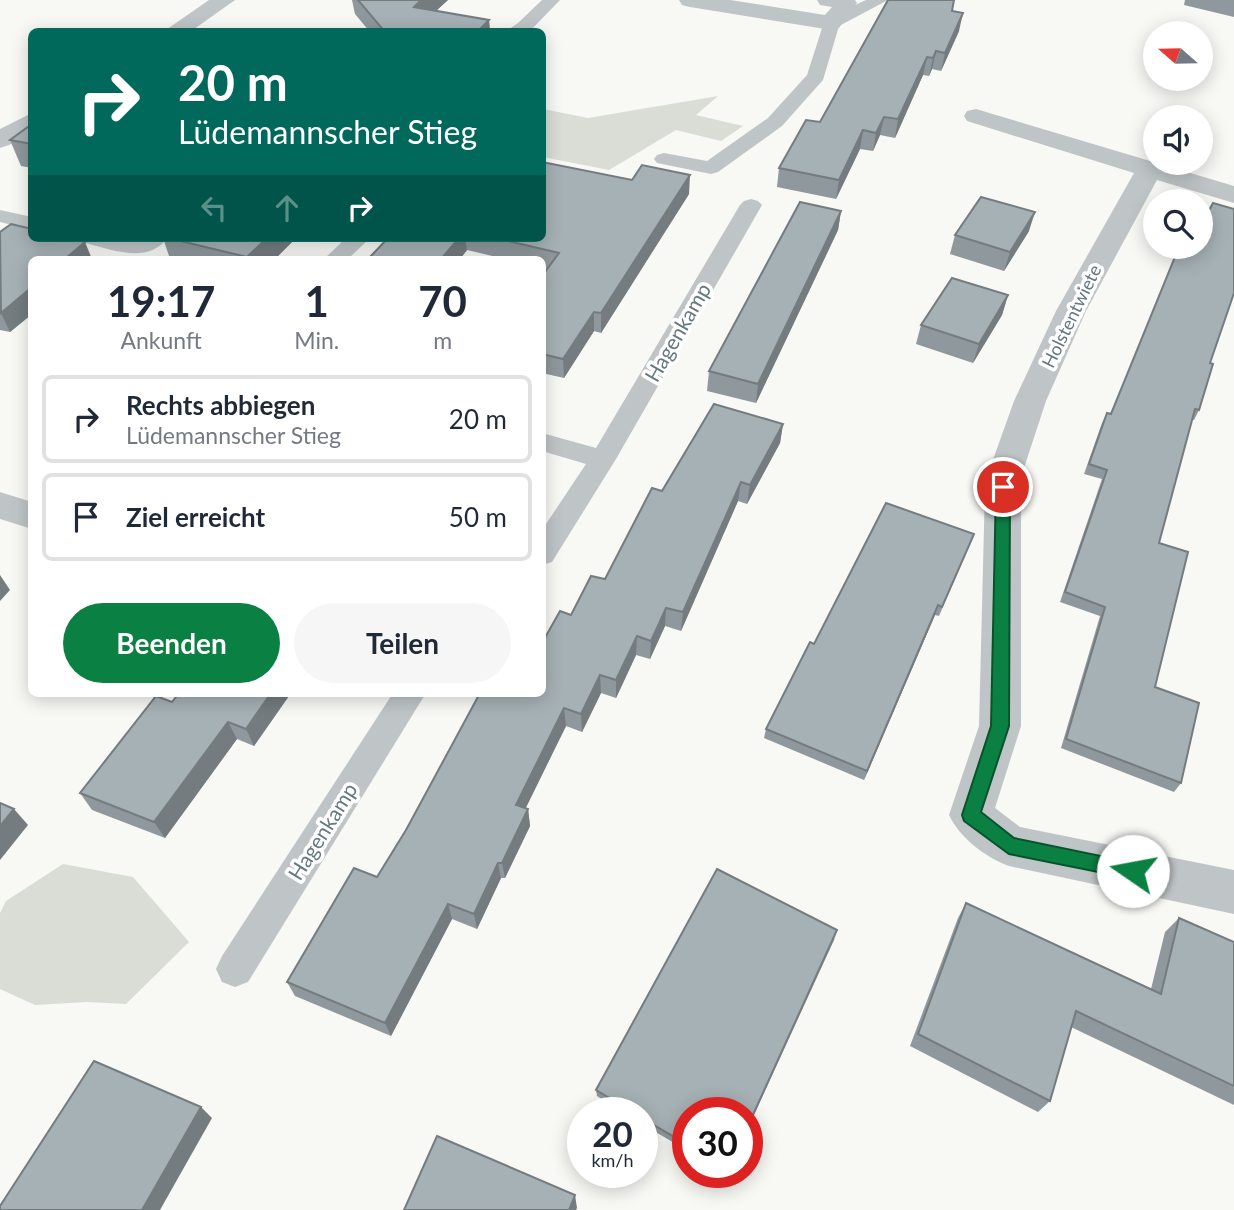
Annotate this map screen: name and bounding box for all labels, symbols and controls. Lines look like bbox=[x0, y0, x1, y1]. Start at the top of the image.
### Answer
north arrow bbox=[1143, 21, 1213, 91]
map controls bbox=[1143, 21, 1213, 259]
text: 20 m bbox=[178, 53, 288, 111]
icon: right bbox=[63, 56, 154, 147]
button: sound bbox=[1143, 105, 1213, 175]
text: Lüdemannscher Stieg bbox=[178, 112, 477, 151]
icon: left bbox=[195, 189, 233, 227]
icon: ahead bbox=[268, 189, 306, 227]
icon: right bbox=[341, 189, 379, 227]
button: search bbox=[1143, 189, 1213, 259]
street label: Holstentwiete bbox=[1037, 261, 1105, 371]
text: 19:17 bbox=[107, 276, 215, 326]
text: 1 bbox=[305, 276, 329, 326]
text: 70 bbox=[418, 276, 467, 326]
street label: Hagenkamp bbox=[639, 278, 715, 386]
text: Ankunft bbox=[121, 326, 202, 354]
text: Min. bbox=[294, 326, 339, 354]
text: m bbox=[433, 326, 452, 354]
text: Rechts abbiegen bbox=[126, 389, 315, 421]
icon: right bbox=[67, 400, 105, 438]
text: 20 m bbox=[449, 403, 507, 435]
text: Lüdemannscher Stieg bbox=[126, 421, 341, 449]
pin bbox=[973, 457, 1033, 517]
icon: arrive bbox=[984, 468, 1022, 506]
icon: arrive bbox=[67, 498, 105, 536]
text: Ziel erreicht bbox=[126, 501, 265, 533]
text: 50 m bbox=[449, 501, 507, 533]
button: Beenden bbox=[63, 603, 280, 683]
button: Teilen bbox=[294, 603, 511, 683]
street label: Hagenkamp bbox=[282, 778, 362, 884]
position arrow bbox=[1096, 834, 1170, 908]
speed limit sign: 30 bbox=[672, 1097, 763, 1188]
text: 20 bbox=[592, 1112, 633, 1154]
text: km/h bbox=[591, 1149, 634, 1171]

